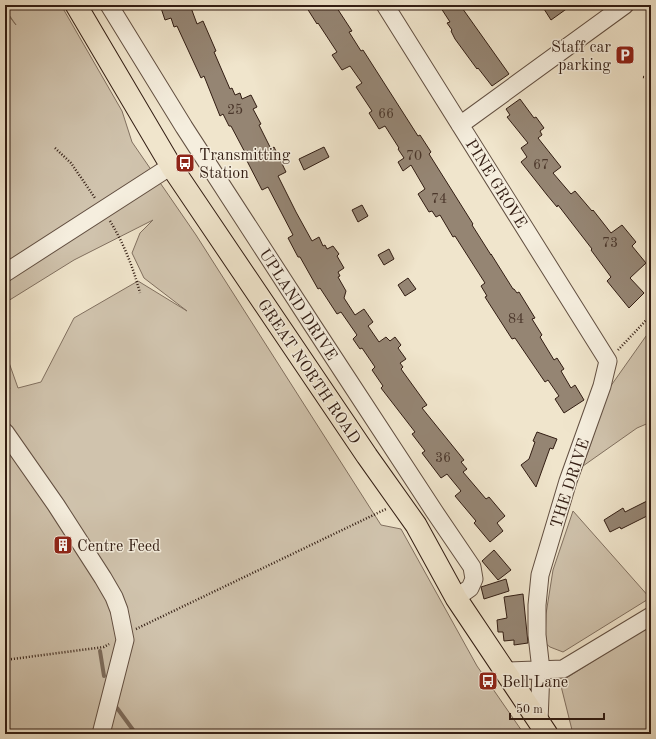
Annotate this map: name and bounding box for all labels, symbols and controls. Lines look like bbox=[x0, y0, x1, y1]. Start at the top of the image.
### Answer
place label: Staff car parking bbox=[551, 40, 611, 74]
parking icon: Staff car parking bbox=[614, 44, 636, 66]
house number: 25 bbox=[227, 103, 243, 117]
house number: 66 bbox=[378, 107, 394, 121]
street label: PINE GROVE bbox=[462, 137, 529, 231]
place label: Transmitting Station bbox=[199, 148, 291, 182]
house number: 70 bbox=[406, 149, 422, 163]
bus stop icon: Transmitting Station bbox=[174, 152, 196, 174]
house number: 67 bbox=[533, 158, 549, 172]
house number: 74 bbox=[431, 192, 447, 206]
house number: 73 bbox=[602, 236, 618, 250]
street label: UPLAND DRIVE bbox=[255, 247, 339, 364]
street label: GREAT NORTH ROAD bbox=[254, 297, 363, 447]
house number: 84 bbox=[508, 312, 524, 326]
street label: THE DRIVE bbox=[549, 437, 593, 530]
house number: 36 bbox=[435, 451, 451, 465]
building icon: Centre Feed bbox=[52, 534, 74, 556]
place label: Centre Feed bbox=[77, 539, 160, 555]
bus stop icon: Bell Lane bbox=[477, 670, 499, 692]
place label: Bell Lane bbox=[502, 675, 568, 691]
scale bar bbox=[510, 695, 604, 721]
text: 50 m bbox=[516, 703, 543, 716]

